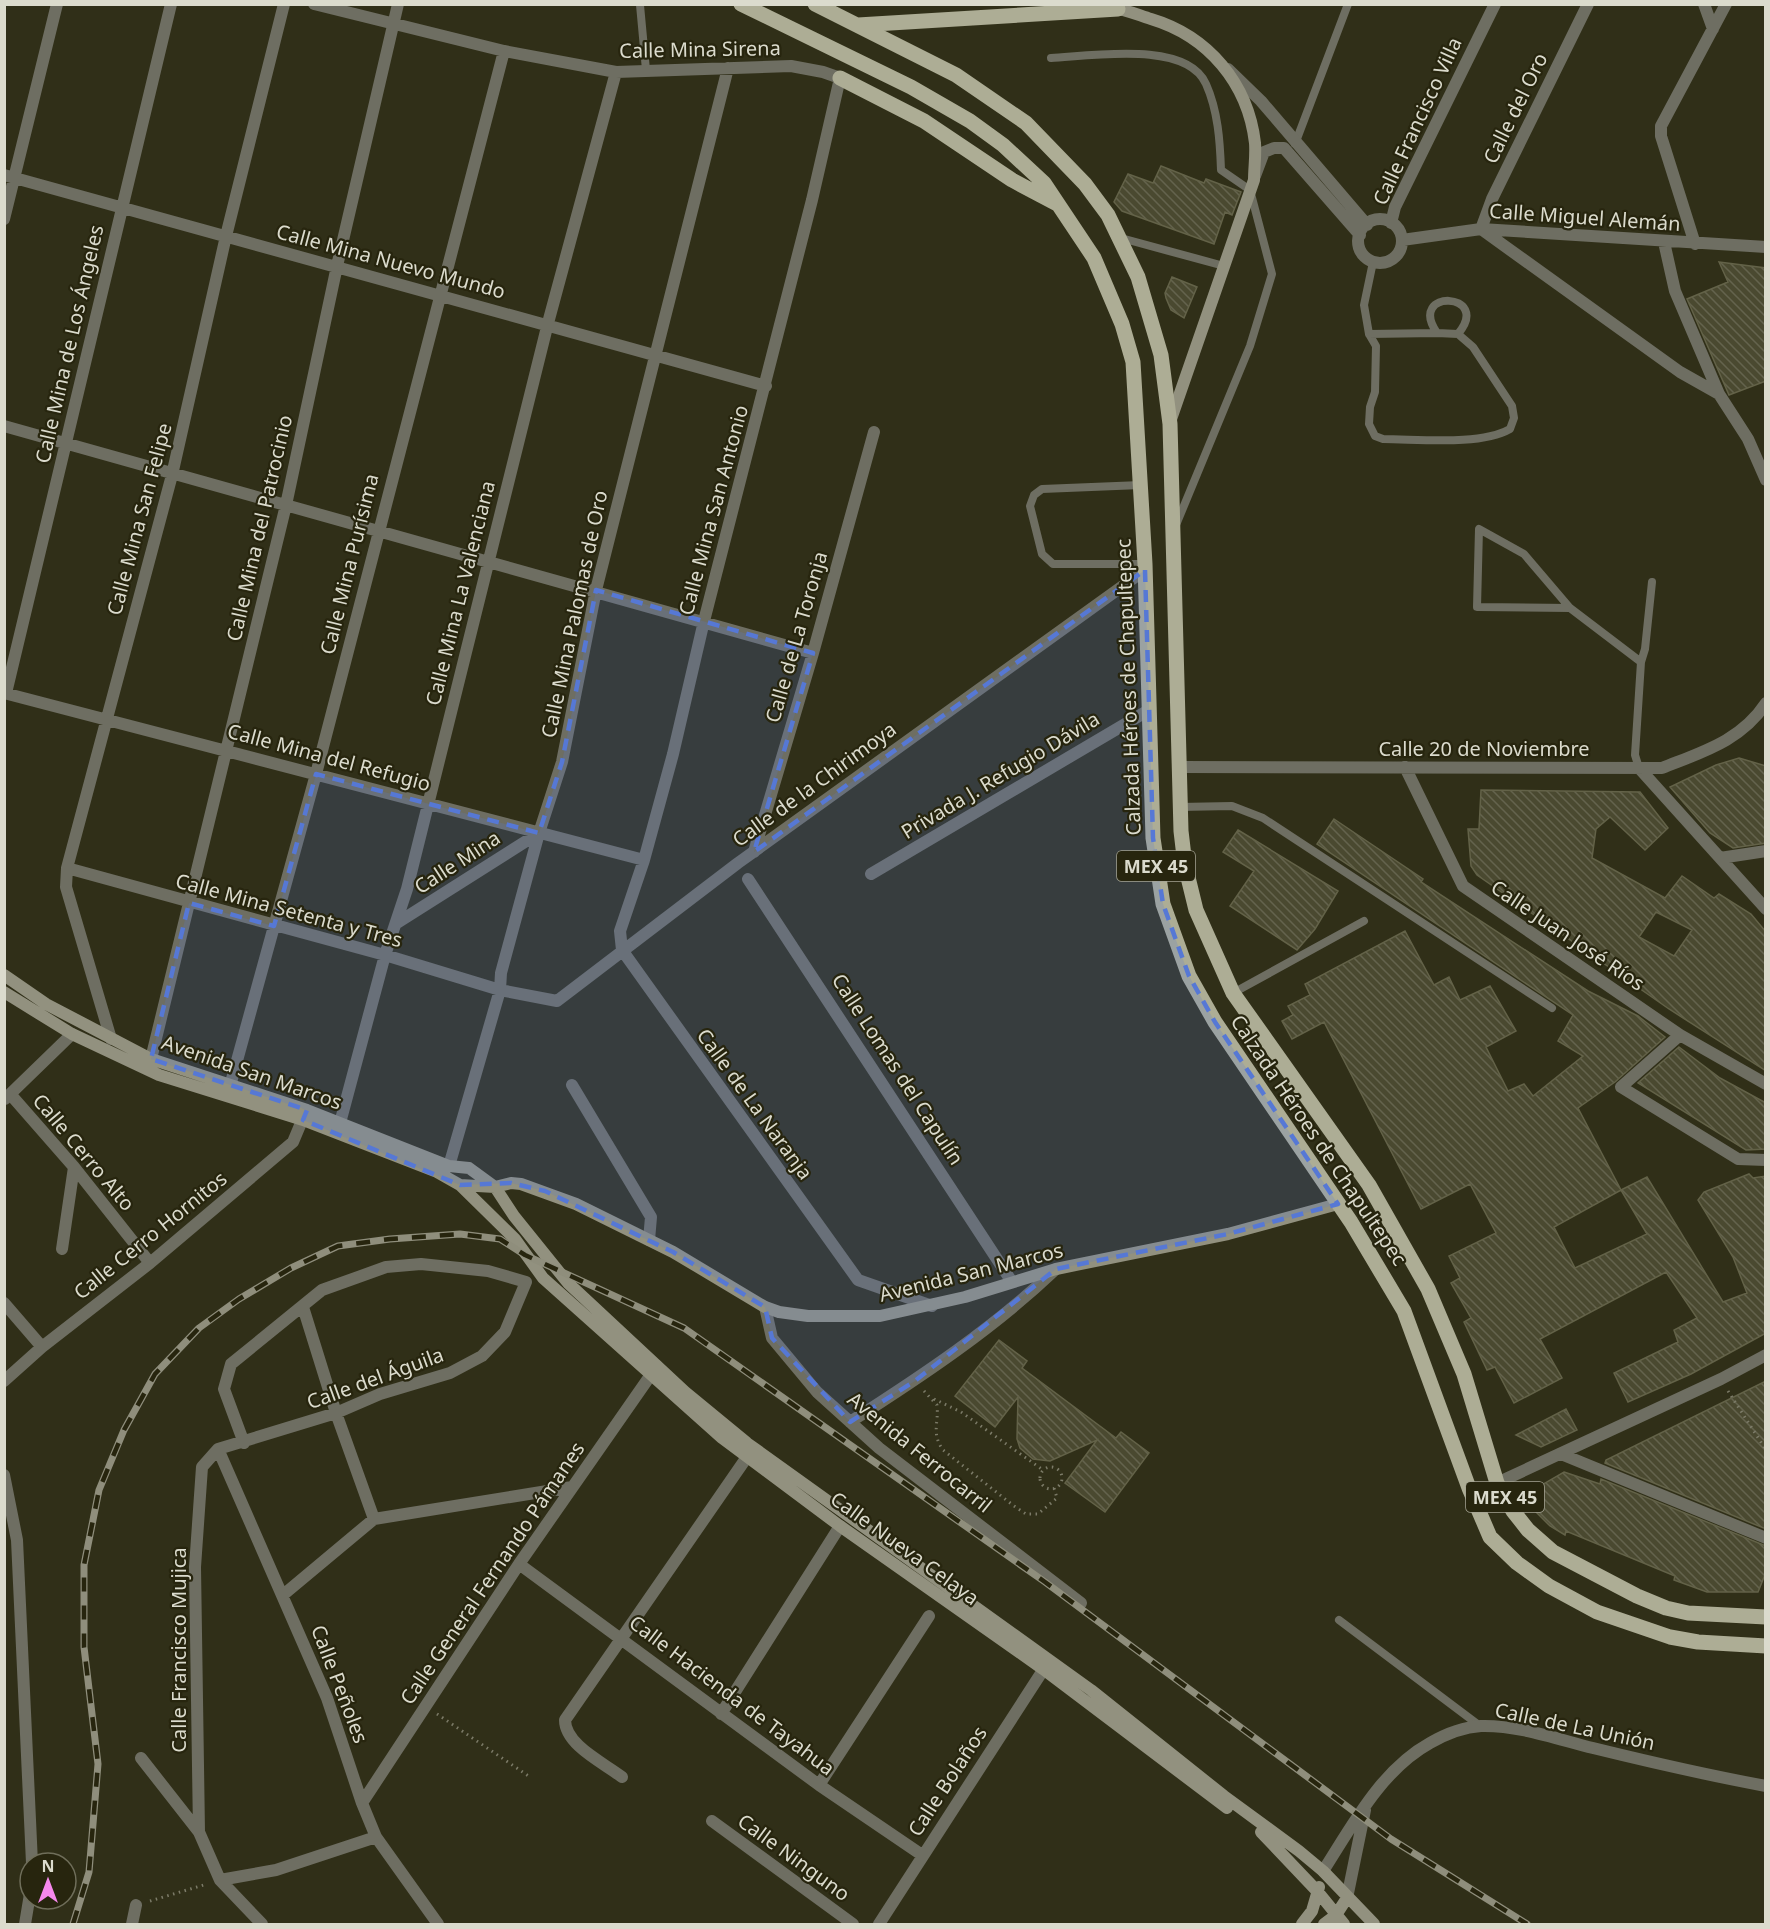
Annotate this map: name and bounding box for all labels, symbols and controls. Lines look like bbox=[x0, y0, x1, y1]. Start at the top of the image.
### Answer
street label: Calle Francisco Villa bbox=[1366, 33, 1468, 209]
street label: Calle Mina Sirena bbox=[619, 34, 781, 64]
street label: Calle del Oro bbox=[1477, 48, 1553, 168]
street label: Calle Miguel Alemán bbox=[1488, 197, 1682, 237]
street label: Calle Mina Nuevo Mundo bbox=[274, 217, 508, 305]
street label: Calle Mina de Los Ángeles bbox=[28, 222, 110, 466]
street label: Calle Mina San Antonio bbox=[672, 402, 754, 618]
street label: Calle Mina del Patrocinio bbox=[220, 412, 298, 644]
street label: Calle Mina San Felipe bbox=[100, 420, 178, 618]
street label: Calle Mina Purísima bbox=[313, 471, 385, 657]
street label: Calle Mina La Valenciana bbox=[419, 478, 501, 708]
street label: Calle Mina Palomas de Oro bbox=[535, 488, 613, 740]
street label: Calzada Héroes de Chapultepec bbox=[1109, 538, 1147, 836]
street label: Calle de La Toronja bbox=[759, 548, 833, 726]
street label: Privada J. Refugio Dávila bbox=[896, 705, 1104, 845]
street label: Calle de la Chirimoya bbox=[727, 715, 901, 853]
street label: Calle Mina del Refugio bbox=[224, 717, 434, 797]
street label: Calle 20 de Noviembre bbox=[1378, 735, 1590, 762]
street label: Calle Mina bbox=[409, 824, 505, 900]
road number: MEX 45 bbox=[1117, 851, 1195, 881]
street label: Calle Mina Setenta y Tres bbox=[173, 867, 405, 953]
street label: Calle Juan José Ríos bbox=[1486, 873, 1650, 997]
street label: Calle Lomas del Capulín bbox=[826, 968, 970, 1170]
street label: Calzada Héroes de Chapultepec bbox=[1225, 1009, 1413, 1271]
street label: Calle de La Naranja bbox=[691, 1023, 819, 1185]
street label: Avenida San Marcos bbox=[158, 1029, 346, 1115]
street label: Calle Cerro Alto bbox=[27, 1088, 141, 1216]
street label: Calle Cerro Hornitos bbox=[68, 1165, 232, 1305]
street label: Avenida San Marcos bbox=[876, 1236, 1066, 1308]
street label: Calle del Águila bbox=[303, 1341, 447, 1415]
street label: Avenida Ferrocarril bbox=[842, 1385, 998, 1519]
street label: Calle General Fernando Pámanes bbox=[394, 1436, 590, 1710]
road number: MEX 45 bbox=[1466, 1482, 1544, 1512]
street label: Calle Nueva Celaya bbox=[825, 1485, 985, 1611]
street label: Calle Francisco Mujica bbox=[165, 1547, 192, 1753]
street label: Calle Hacienda de Tayahua bbox=[624, 1609, 840, 1781]
street label: Calle Peñoles bbox=[305, 1621, 375, 1747]
street label: Calle de La Unión bbox=[1492, 1696, 1658, 1756]
street label: Calle Bolaños bbox=[901, 1721, 993, 1841]
street label: Calle Ninguno bbox=[732, 1807, 856, 1907]
north arrow bbox=[18, 1851, 78, 1911]
text: N bbox=[41, 1855, 55, 1877]

